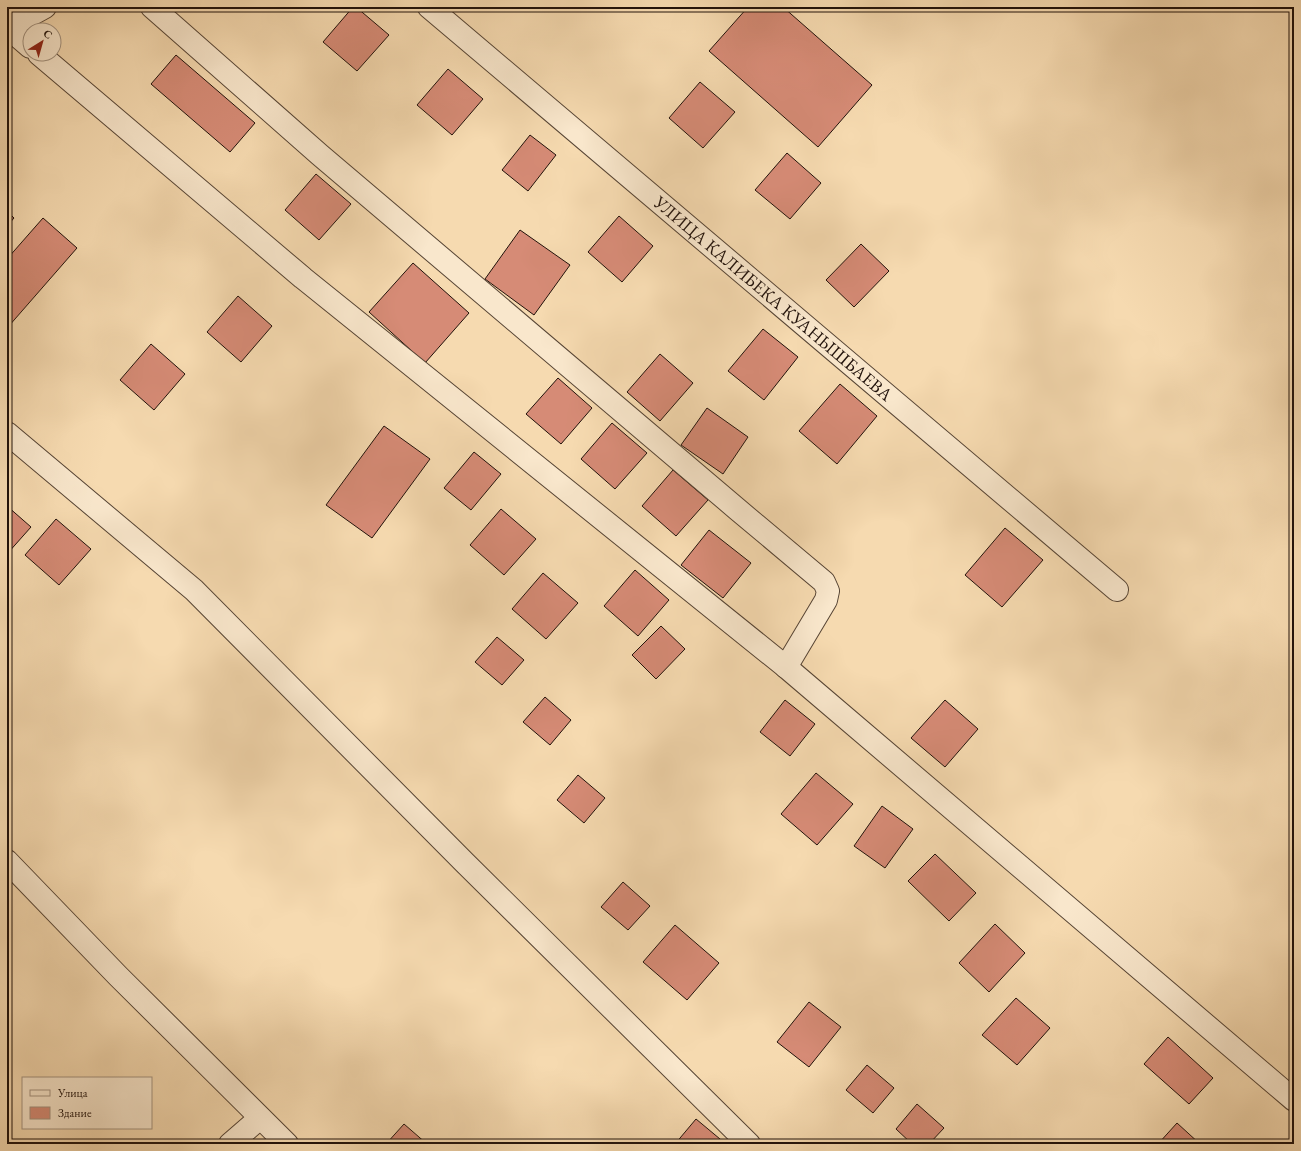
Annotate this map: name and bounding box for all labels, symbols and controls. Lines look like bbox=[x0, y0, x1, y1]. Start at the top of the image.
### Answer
north arrow bbox=[22, 22, 62, 62]
text: С bbox=[41, 26, 56, 42]
street label: УЛИЦА КАЛИБЕКА КУАНЫШБАЕВА bbox=[648, 190, 898, 406]
legend bbox=[22, 1077, 152, 1129]
text: Улица bbox=[57, 1085, 88, 1101]
text: Здание bbox=[58, 1105, 92, 1121]

